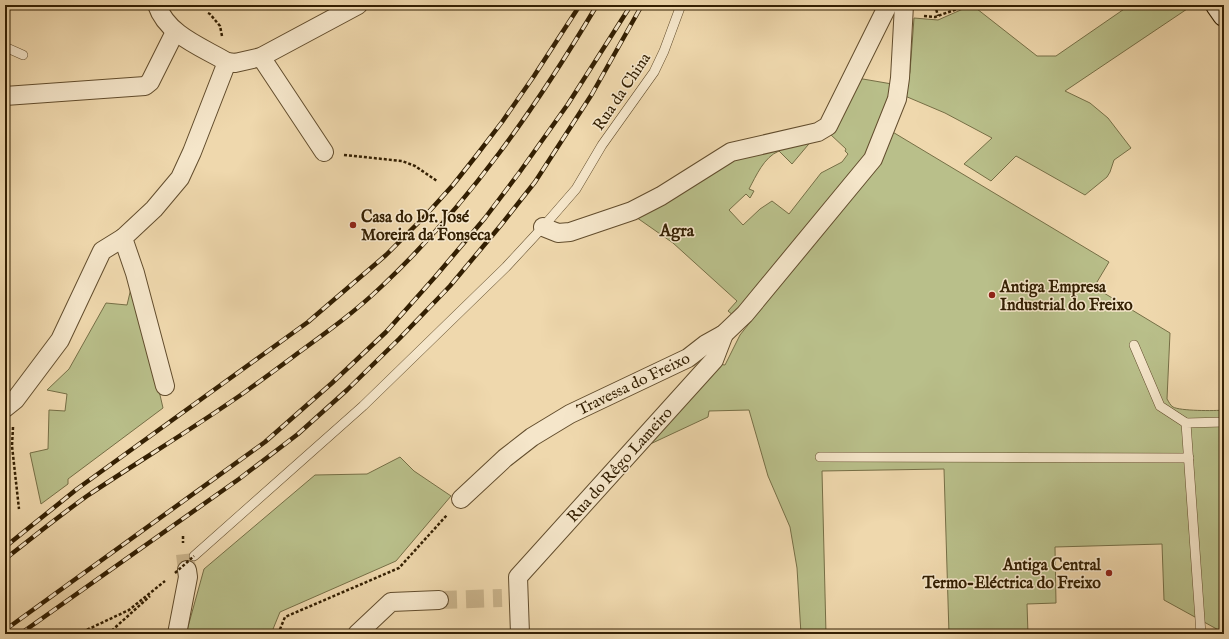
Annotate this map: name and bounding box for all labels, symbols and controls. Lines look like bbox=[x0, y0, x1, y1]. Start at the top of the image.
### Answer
street label: Rua da China bbox=[589, 49, 656, 135]
place label: Casa do Dr. José Moreira da Fonseca bbox=[361, 208, 492, 246]
marker: Casa do Dr. José Moreira da Fonseca bbox=[348, 220, 358, 230]
district label: Agra bbox=[659, 221, 695, 242]
place label: Antiga Empresa Industrial do Freixo bbox=[999, 278, 1133, 316]
marker: Antiga Empresa Industrial do Freixo bbox=[987, 290, 997, 300]
street label: Travessa do Freixo bbox=[574, 349, 694, 421]
street label: Rua do Rêgo Lameiro bbox=[563, 403, 678, 527]
place label: Antiga Central Termo-Eléctrica do Freixo bbox=[921, 556, 1102, 594]
marker: Antiga Central Termo-Eléctrica do Freixo bbox=[1104, 568, 1114, 578]

